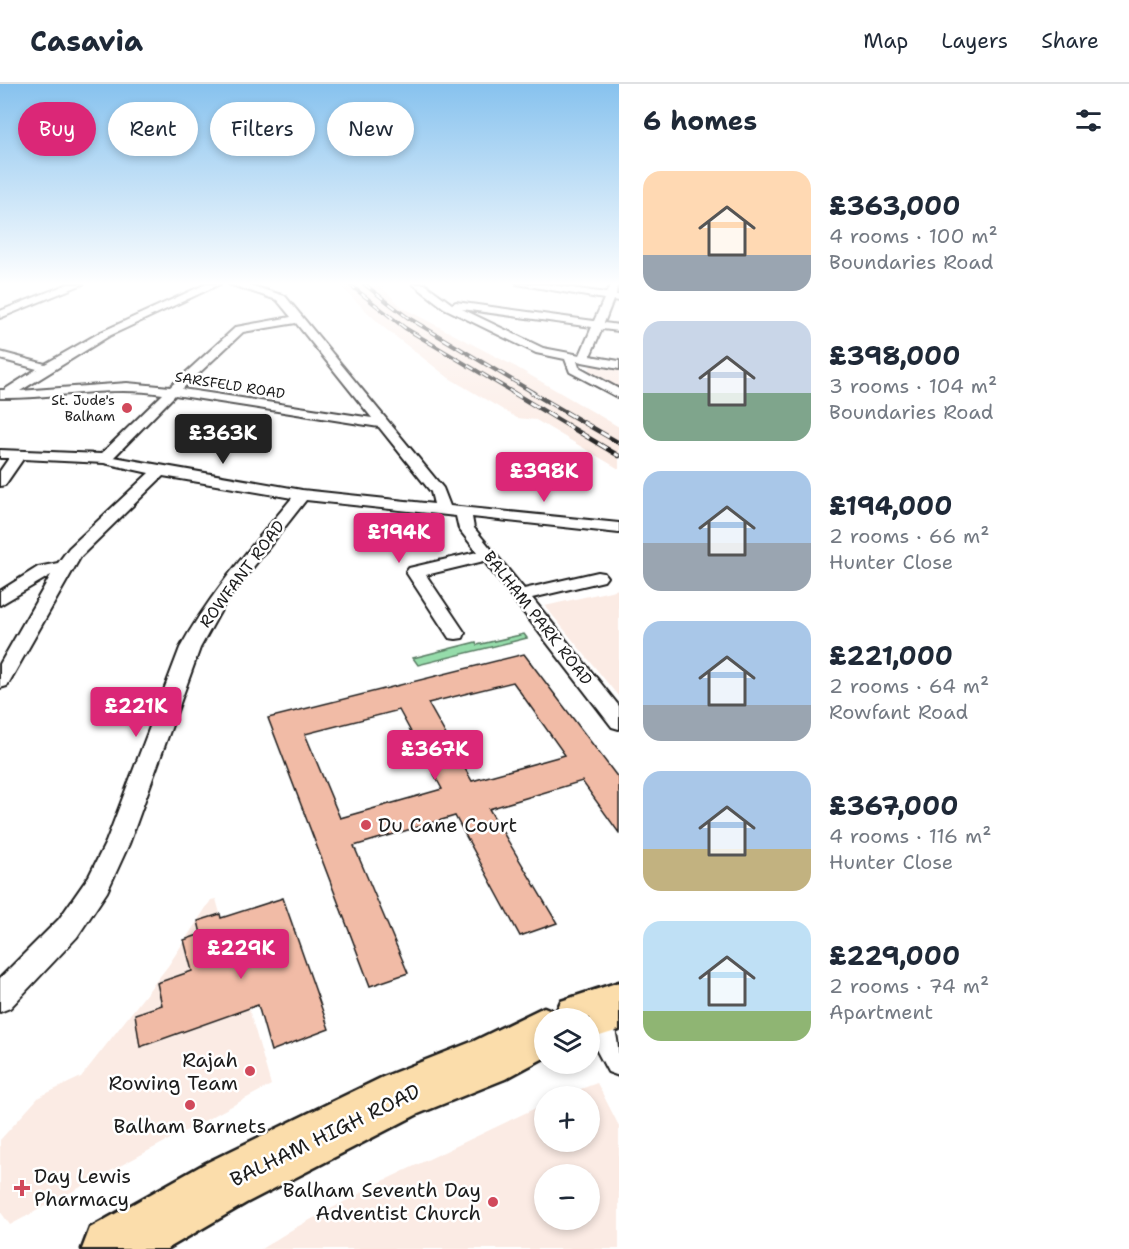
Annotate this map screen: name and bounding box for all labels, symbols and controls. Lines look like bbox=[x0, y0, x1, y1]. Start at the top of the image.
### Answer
text: Casavia bbox=[30, 22, 143, 60]
text: Map bbox=[863, 27, 908, 55]
text: Layers bbox=[941, 27, 1008, 55]
text: Share bbox=[1041, 27, 1099, 55]
chip: Buy bbox=[18, 102, 96, 156]
chip: Rent bbox=[108, 102, 198, 156]
chip: Filters bbox=[210, 102, 315, 156]
chip: New bbox=[327, 102, 414, 156]
text: 6 homes bbox=[643, 103, 757, 138]
icon: filters bbox=[1072, 104, 1105, 137]
text: £363,000 bbox=[829, 188, 960, 223]
icon: home bbox=[691, 195, 763, 267]
text: 4 rooms · 100 m² bbox=[829, 223, 998, 249]
text: Boundaries Road bbox=[829, 249, 993, 275]
text: £398,000 bbox=[829, 338, 960, 373]
icon: home bbox=[691, 345, 763, 417]
street label: SARSFELD ROAD bbox=[174, 367, 286, 403]
text: 3 rooms · 104 m² bbox=[829, 373, 997, 399]
place label: St. Jude's Balham bbox=[51, 391, 115, 425]
text: Boundaries Road bbox=[829, 399, 993, 425]
marker: St. Jude's Balham bbox=[120, 401, 134, 415]
pin: £363K bbox=[181, 414, 265, 465]
text: £363K bbox=[189, 420, 257, 446]
pin: £398K bbox=[502, 452, 586, 503]
text: £398K bbox=[510, 458, 578, 484]
text: £194,000 bbox=[829, 488, 952, 523]
icon: home bbox=[691, 495, 763, 567]
pin: £194K bbox=[357, 513, 441, 564]
street label: ROWFANT ROAD bbox=[195, 516, 289, 632]
text: £194K bbox=[368, 519, 430, 545]
text: 2 rooms · 66 m² bbox=[829, 523, 990, 549]
street label: BALHAM PARK ROAD bbox=[479, 547, 597, 689]
text: Hunter Close bbox=[829, 549, 953, 575]
text: £221,000 bbox=[829, 638, 953, 673]
icon: home bbox=[691, 645, 763, 717]
text: 2 rooms · 64 m² bbox=[829, 673, 989, 699]
pin: £221K bbox=[94, 687, 178, 738]
text: £221K bbox=[104, 693, 168, 719]
text: Rowfant Road bbox=[829, 699, 968, 725]
pin: £367K bbox=[393, 730, 477, 781]
text: £367K bbox=[401, 736, 469, 762]
text: £367,000 bbox=[829, 788, 958, 823]
icon: home bbox=[691, 795, 763, 867]
place label: Du Cane Court bbox=[378, 812, 517, 838]
marker: Du Cane Court bbox=[359, 818, 373, 832]
text: 4 rooms · 116 m² bbox=[829, 823, 991, 849]
text: Hunter Close bbox=[829, 849, 953, 875]
pin: £229K bbox=[199, 929, 283, 980]
text: £229K bbox=[207, 935, 275, 961]
text: £229,000 bbox=[829, 938, 960, 973]
icon: home bbox=[691, 945, 763, 1017]
text: 2 rooms · 74 m² bbox=[829, 973, 989, 999]
text: Apartment bbox=[829, 999, 933, 1025]
map controls bbox=[534, 1008, 600, 1230]
button: layers bbox=[534, 1008, 600, 1074]
place label: Rajah Rowing Team bbox=[108, 1047, 238, 1096]
marker: Rajah Rowing Team bbox=[243, 1064, 257, 1078]
street label: BALHAM HIGH ROAD bbox=[226, 1078, 424, 1192]
button: + bbox=[534, 1086, 600, 1152]
marker: Balham Barnets bbox=[183, 1098, 197, 1112]
place label: Balham Barnets bbox=[113, 1113, 267, 1139]
place label: Day Lewis Pharmacy bbox=[34, 1163, 131, 1212]
button: − bbox=[534, 1164, 600, 1230]
place label: Balham Seventh Day Adventist Church bbox=[283, 1177, 481, 1226]
marker: Day Lewis Pharmacy bbox=[15, 1181, 29, 1195]
marker: Balham Seventh Day Adventist Church bbox=[486, 1195, 500, 1209]

